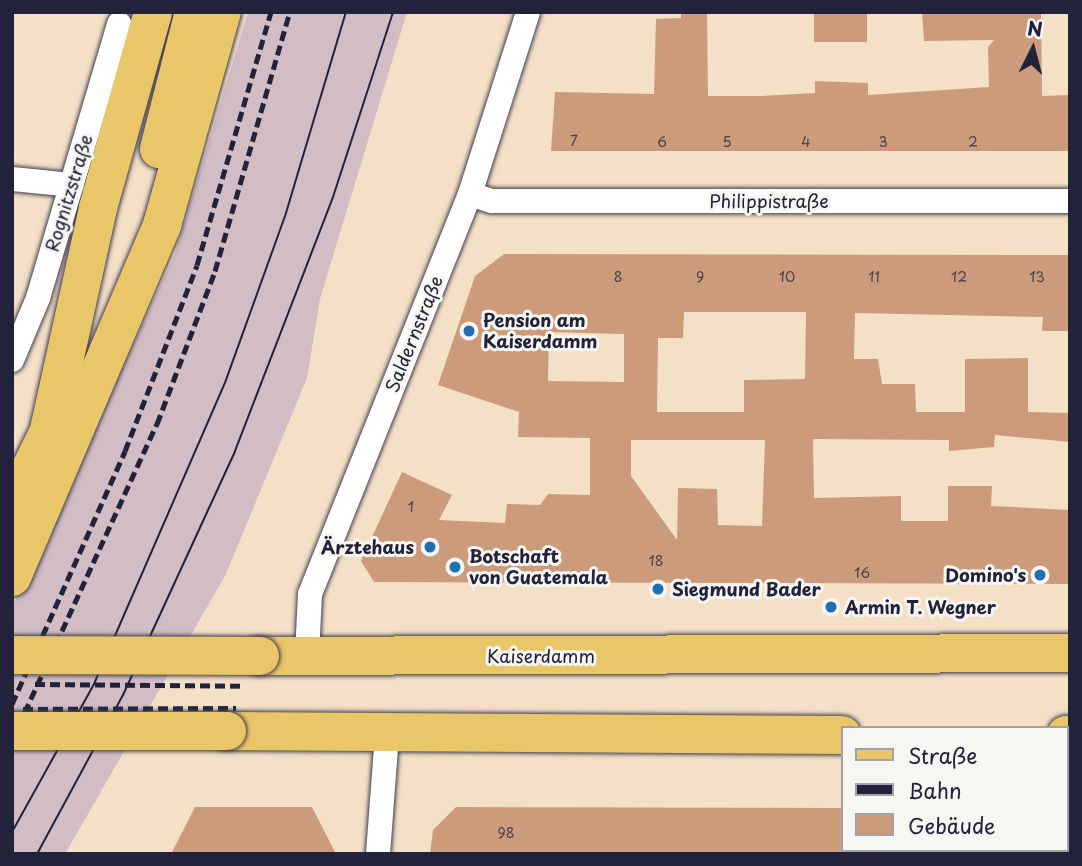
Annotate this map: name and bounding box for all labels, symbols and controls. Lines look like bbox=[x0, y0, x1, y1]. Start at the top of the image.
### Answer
text: N bbox=[1026, 13, 1044, 43]
north arrow bbox=[998, 14, 1068, 84]
street label: Rognitzstraße bbox=[41, 132, 97, 254]
house number: 7 bbox=[570, 133, 578, 149]
house number: 6 bbox=[657, 134, 667, 150]
house number: 5 bbox=[722, 134, 732, 150]
house number: 4 bbox=[801, 134, 811, 150]
house number: 3 bbox=[878, 134, 888, 150]
house number: 2 bbox=[968, 134, 978, 150]
street label: Philippistraße bbox=[709, 190, 829, 212]
house number: 8 bbox=[614, 269, 622, 285]
house number: 9 bbox=[696, 269, 704, 285]
house number: 10 bbox=[779, 269, 795, 285]
house number: 11 bbox=[868, 269, 880, 285]
house number: 12 bbox=[951, 269, 967, 285]
house number: 13 bbox=[1029, 269, 1045, 285]
street label: Saldernstraße bbox=[381, 273, 447, 395]
place label: Pension am Kaiserdamm bbox=[483, 310, 597, 352]
marker: Pension am Kaiserdamm bbox=[461, 323, 477, 339]
house number: 1 bbox=[408, 499, 414, 515]
place label: Ärztehaus bbox=[321, 536, 414, 558]
marker: Ärztehaus bbox=[420, 537, 440, 557]
place label: Botschaft von Guatemala bbox=[469, 546, 608, 588]
house number: 18 bbox=[648, 553, 664, 569]
marker: Botschaft von Guatemala bbox=[447, 559, 463, 575]
place label: Domino's bbox=[945, 564, 1026, 586]
house number: 16 bbox=[854, 565, 870, 581]
marker: Domino's bbox=[1032, 567, 1048, 583]
place label: Siegmund Bader bbox=[672, 578, 821, 600]
marker: Siegmund Bader bbox=[650, 581, 666, 597]
place label: Armin T. Wegner bbox=[845, 596, 998, 618]
marker: Armin T. Wegner bbox=[823, 599, 839, 615]
street label: Kaiserdamm bbox=[487, 645, 595, 667]
legend bbox=[841, 726, 1068, 852]
text: Straße bbox=[908, 739, 977, 771]
text: Bahn bbox=[908, 774, 962, 806]
text: Gebäude bbox=[908, 809, 995, 841]
house number: 98 bbox=[498, 825, 514, 841]

